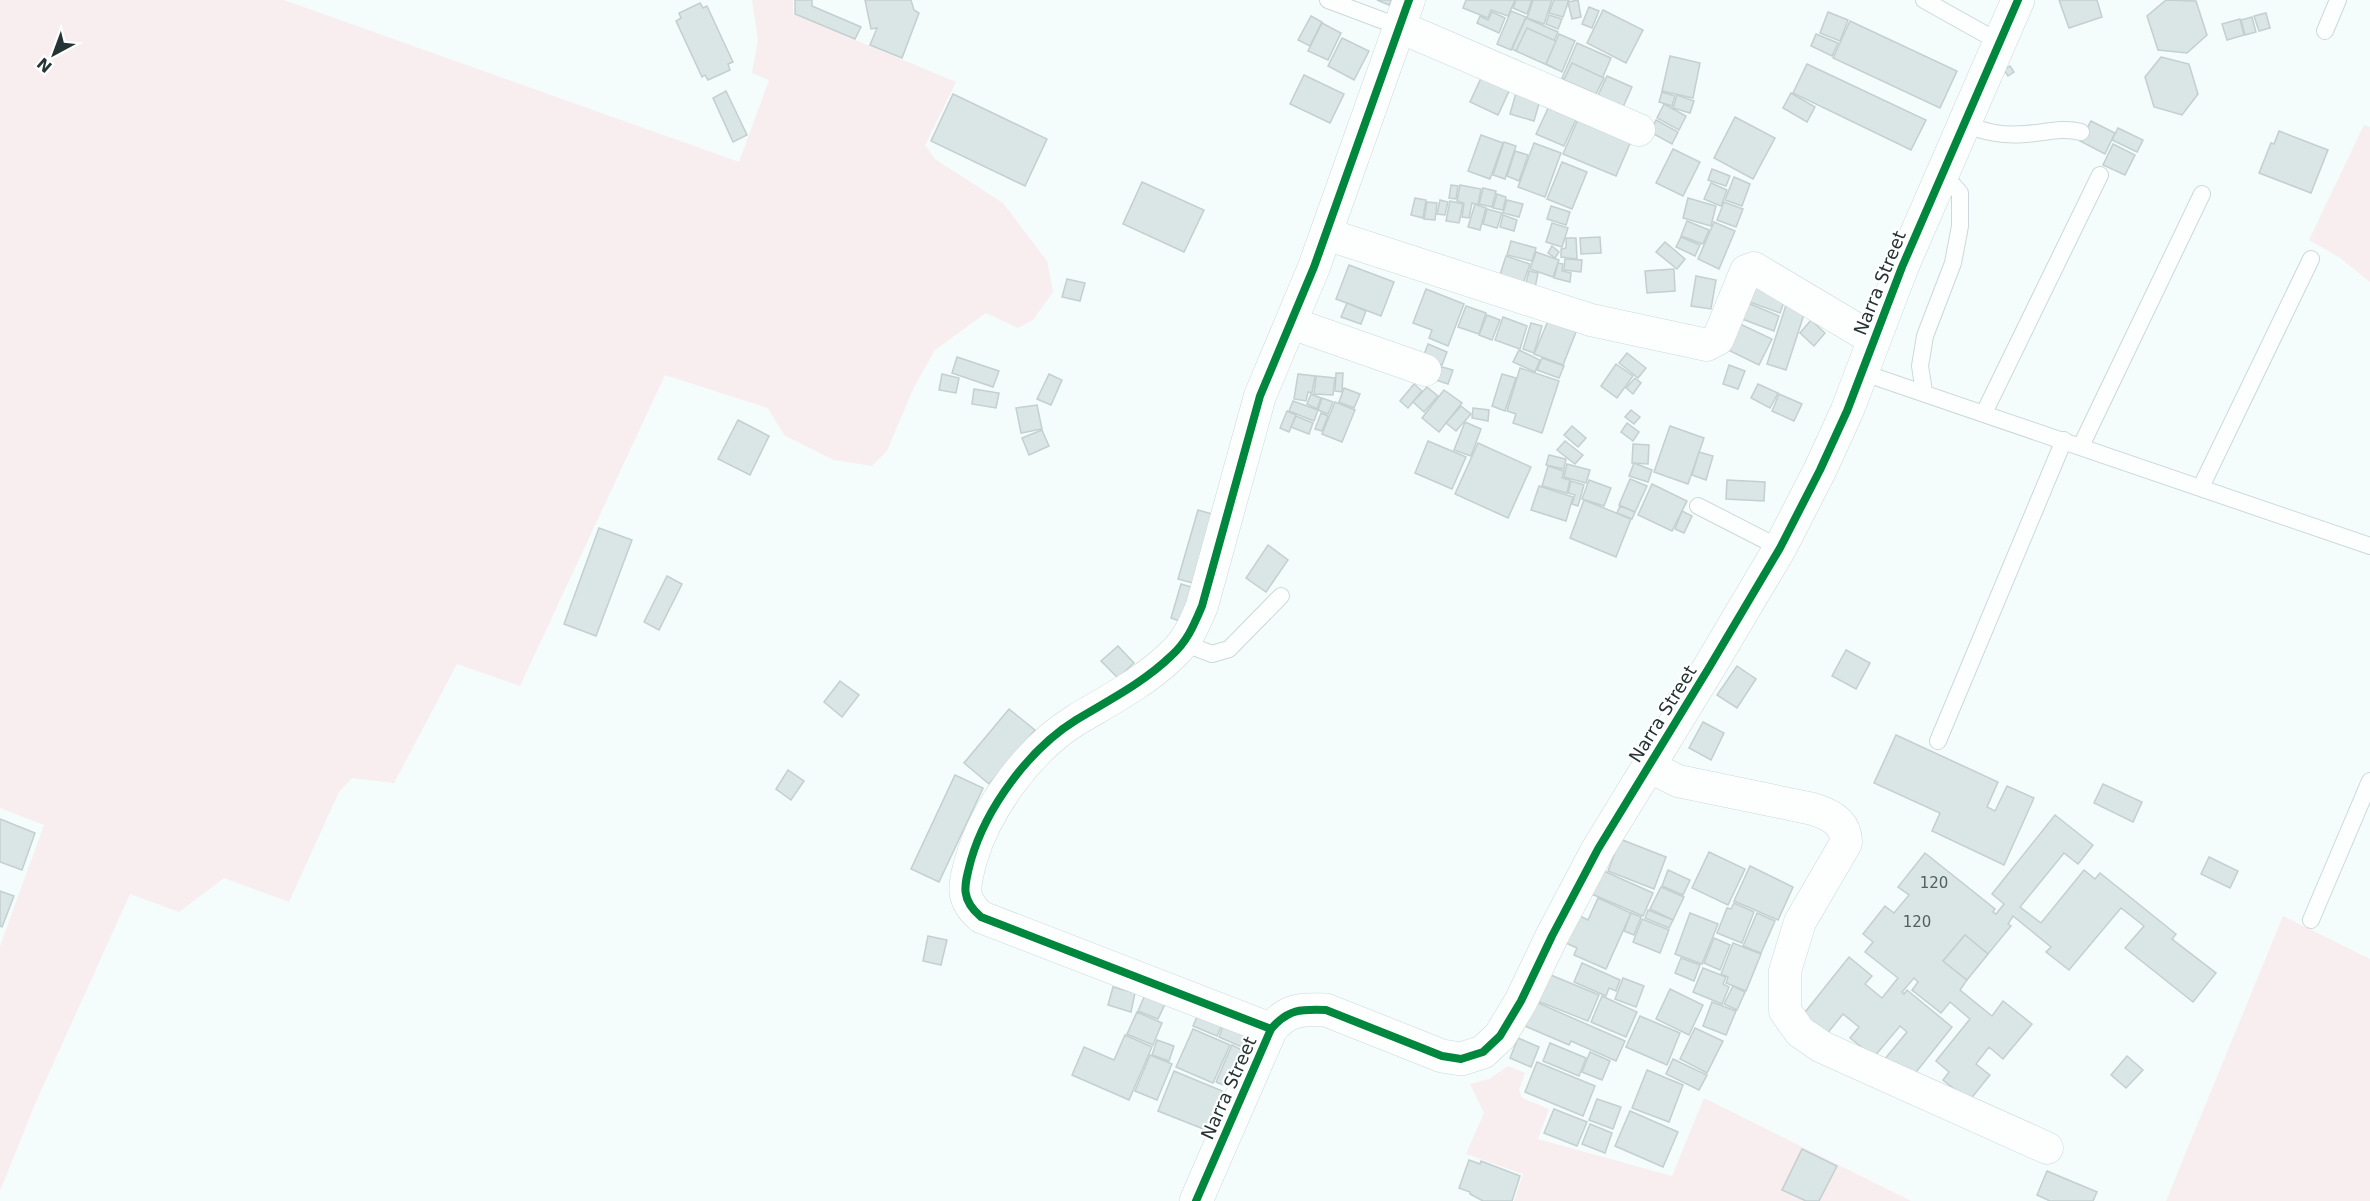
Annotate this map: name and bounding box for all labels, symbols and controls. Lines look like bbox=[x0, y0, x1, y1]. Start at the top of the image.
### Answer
north arrow bbox=[24, 24, 84, 84]
text: N bbox=[33, 53, 56, 77]
street label: Narra Street bbox=[1849, 228, 1910, 338]
street label: Narra Street bbox=[1624, 661, 1701, 766]
house number: 120 bbox=[1920, 874, 1948, 892]
house number: 120 bbox=[1903, 913, 1931, 931]
street label: Narra Street bbox=[1196, 1033, 1261, 1143]

